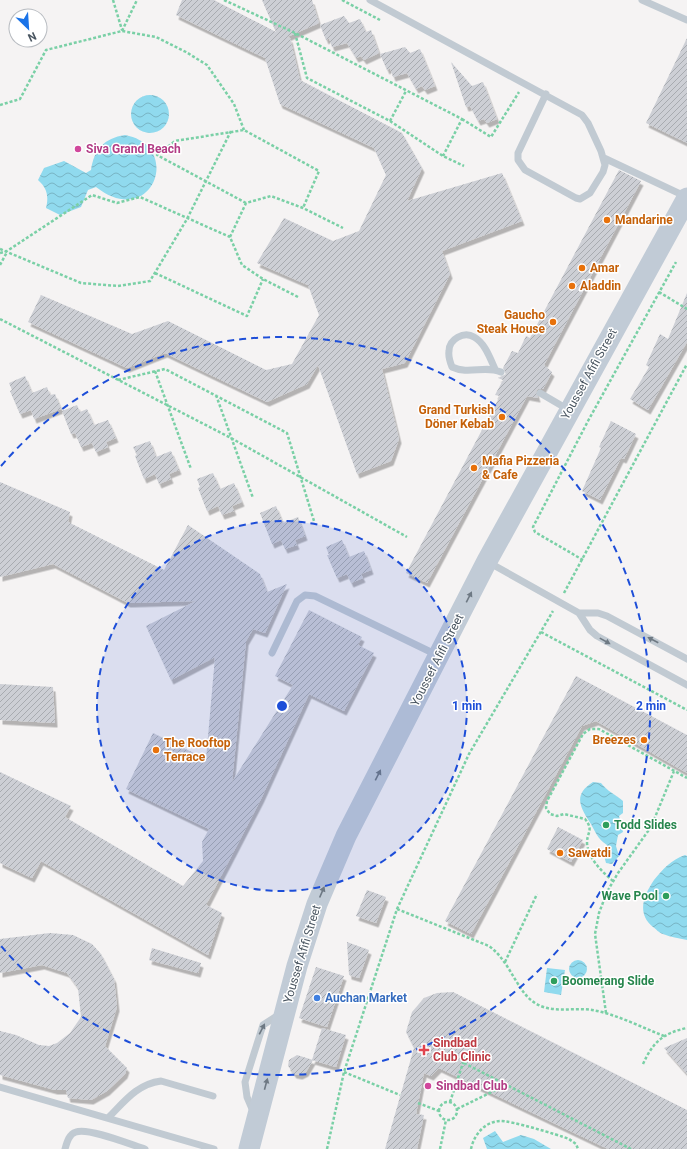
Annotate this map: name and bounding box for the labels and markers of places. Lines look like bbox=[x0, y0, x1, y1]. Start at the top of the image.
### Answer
place label: Siva Grand Beach bbox=[86, 142, 181, 156]
marker: Siva Grand Beach bbox=[73, 144, 83, 154]
place label: Mandarine bbox=[615, 213, 673, 227]
marker: Mandarine bbox=[602, 215, 612, 225]
place label: Amar bbox=[590, 261, 620, 275]
marker: Amar bbox=[577, 263, 587, 273]
place label: Aladdin bbox=[580, 279, 621, 293]
marker: Aladdin bbox=[567, 281, 577, 291]
place label: Gaucho Steak House bbox=[477, 308, 546, 336]
marker: Gaucho Steak House bbox=[548, 317, 558, 327]
place label: Grand Turkish Döner Kebab bbox=[418, 403, 494, 431]
marker: Grand Turkish Döner Kebab bbox=[497, 412, 507, 422]
place label: Mafia Pizzeria & Cafe bbox=[482, 454, 560, 482]
marker: Mafia Pizzeria & Cafe bbox=[469, 463, 479, 473]
centre of rings bbox=[275, 699, 289, 713]
place label: Breezes bbox=[592, 733, 636, 747]
marker: Breezes bbox=[639, 735, 649, 745]
place label: The Rooftop Terrace bbox=[164, 736, 231, 764]
marker: The Rooftop Terrace bbox=[151, 745, 161, 755]
place label: Todd Slides bbox=[614, 818, 677, 832]
marker: Todd Slides bbox=[601, 820, 611, 830]
place label: Sawatdi bbox=[568, 846, 611, 860]
marker: Sawatdi bbox=[555, 848, 565, 858]
place label: Wave Pool bbox=[602, 889, 658, 903]
marker: Wave Pool bbox=[661, 891, 671, 901]
place label: Boomerang Slide bbox=[562, 974, 655, 988]
marker: Boomerang Slide bbox=[549, 976, 559, 986]
place label: Auchan Market bbox=[325, 991, 407, 1005]
marker: Auchan Market bbox=[312, 993, 322, 1003]
place label: Sindbad Club Clinic bbox=[433, 1036, 491, 1064]
marker: Sindbad Club Clinic bbox=[418, 1044, 430, 1056]
place label: Sindbad Club bbox=[436, 1079, 508, 1093]
marker: Sindbad Club bbox=[423, 1081, 433, 1091]

